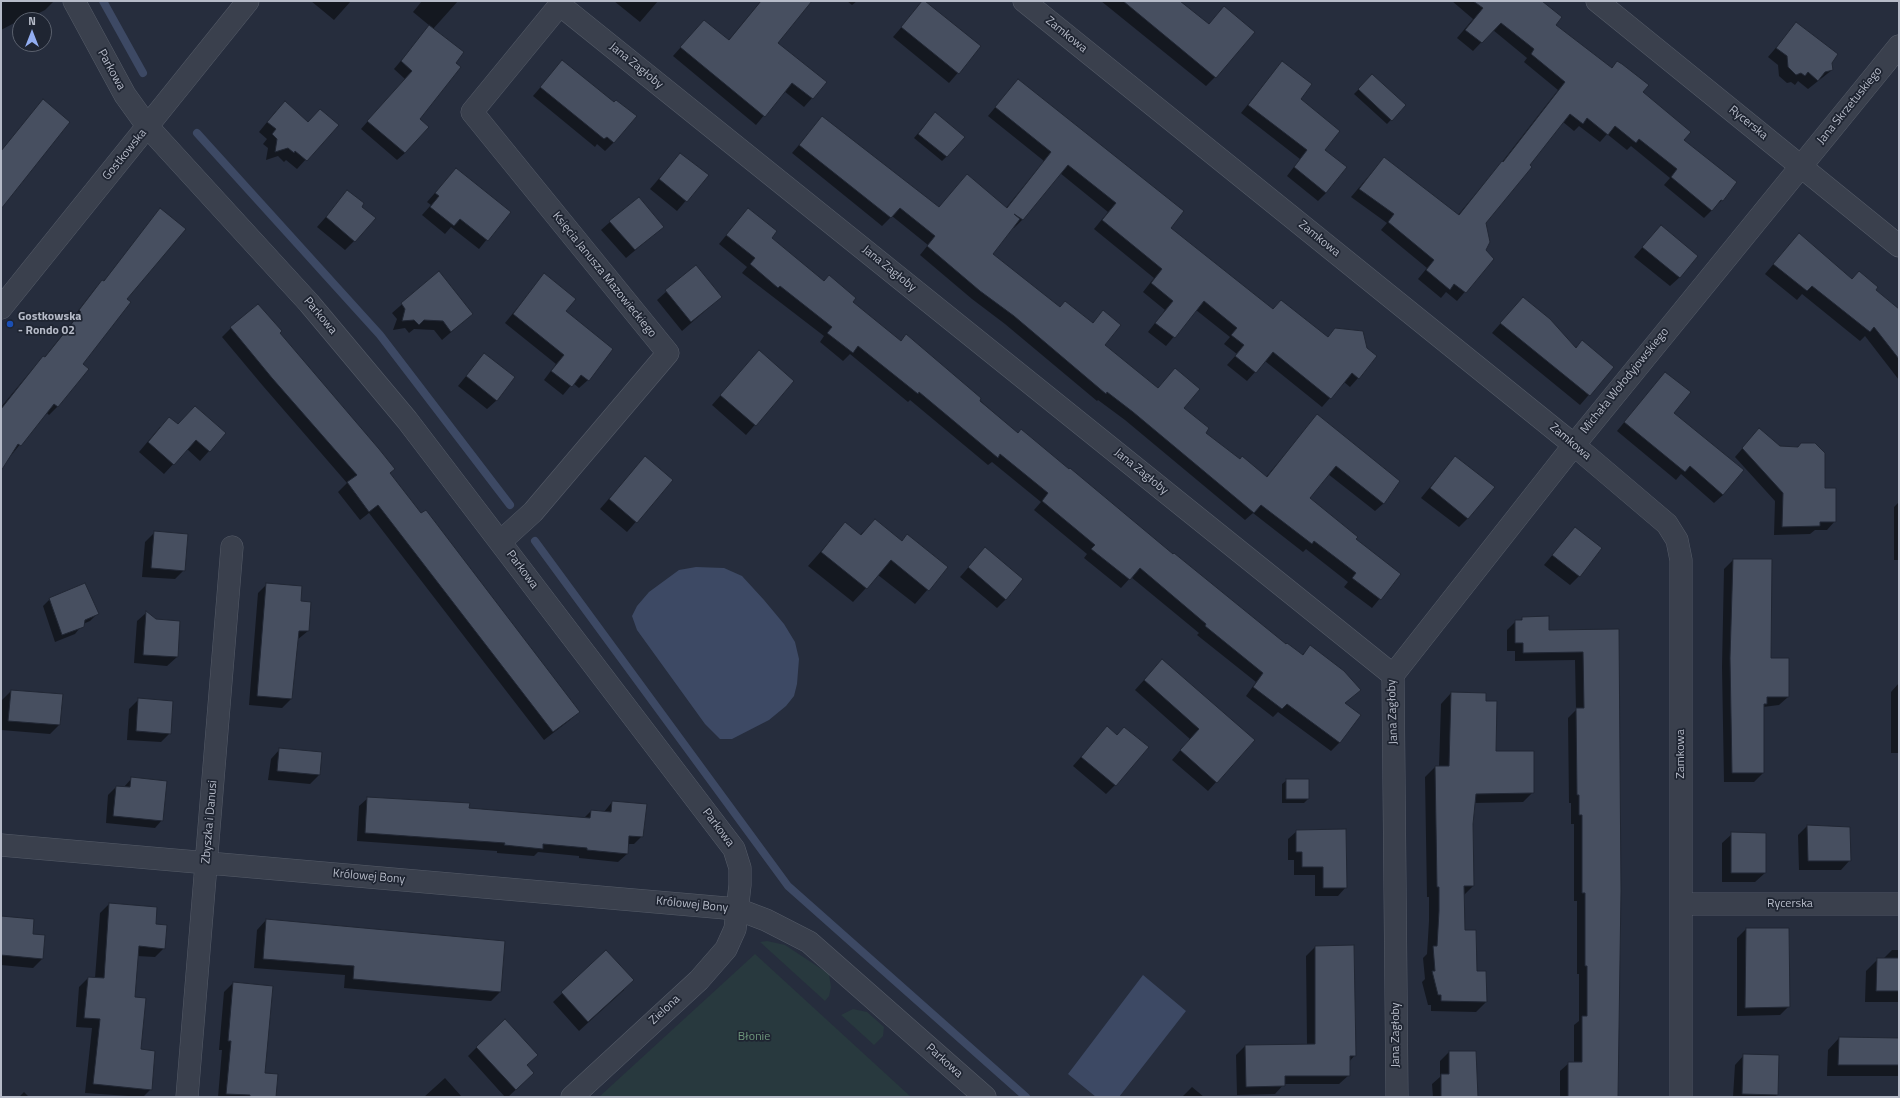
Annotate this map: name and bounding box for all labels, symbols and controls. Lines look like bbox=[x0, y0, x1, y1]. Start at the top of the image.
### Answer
north arrow bbox=[12, 12, 52, 52]
text: N bbox=[28, 13, 36, 29]
street label: Zamkowa bbox=[1042, 14, 1090, 56]
street label: Jana Zagłoby bbox=[606, 40, 666, 92]
street label: Parkowa bbox=[94, 47, 128, 93]
street label: Jana Skrzetuskiego bbox=[1814, 64, 1886, 148]
street label: Rycerska bbox=[1726, 103, 1770, 143]
street label: Gostkowska bbox=[100, 126, 150, 184]
street label: Księcia Janusza Mazowieckiego bbox=[549, 209, 659, 341]
street label: Zamkowa bbox=[1295, 218, 1343, 260]
street label: Jana Zagłoby bbox=[859, 243, 919, 295]
street label: Parkowa bbox=[300, 294, 340, 338]
place label: Gostkowska - Rondo 02 bbox=[18, 310, 81, 338]
marker: Gostkowska - Rondo 02 bbox=[5, 319, 15, 329]
street label: Michała Wołodyjowskiego bbox=[1578, 325, 1672, 437]
street label: Zamkowa bbox=[1546, 421, 1594, 463]
street label: Jana Zagłoby bbox=[1111, 446, 1171, 498]
street label: Parkowa bbox=[503, 548, 541, 592]
street label: Jana Zagłoby bbox=[1385, 679, 1401, 745]
street label: Zamkowa bbox=[1674, 729, 1688, 779]
street label: Zbyszka i Danusi bbox=[199, 780, 221, 864]
street label: Parkowa bbox=[699, 806, 737, 850]
street label: Królowej Bony bbox=[332, 867, 406, 887]
street label: Królowej Bony bbox=[655, 894, 729, 916]
street label: Rycerska bbox=[1767, 897, 1813, 911]
street label: Zielona bbox=[647, 992, 683, 1028]
street label: Jana Zagłoby bbox=[1389, 1002, 1403, 1068]
park label: Błonie bbox=[738, 1030, 770, 1044]
street label: Parkowa bbox=[923, 1041, 965, 1081]

